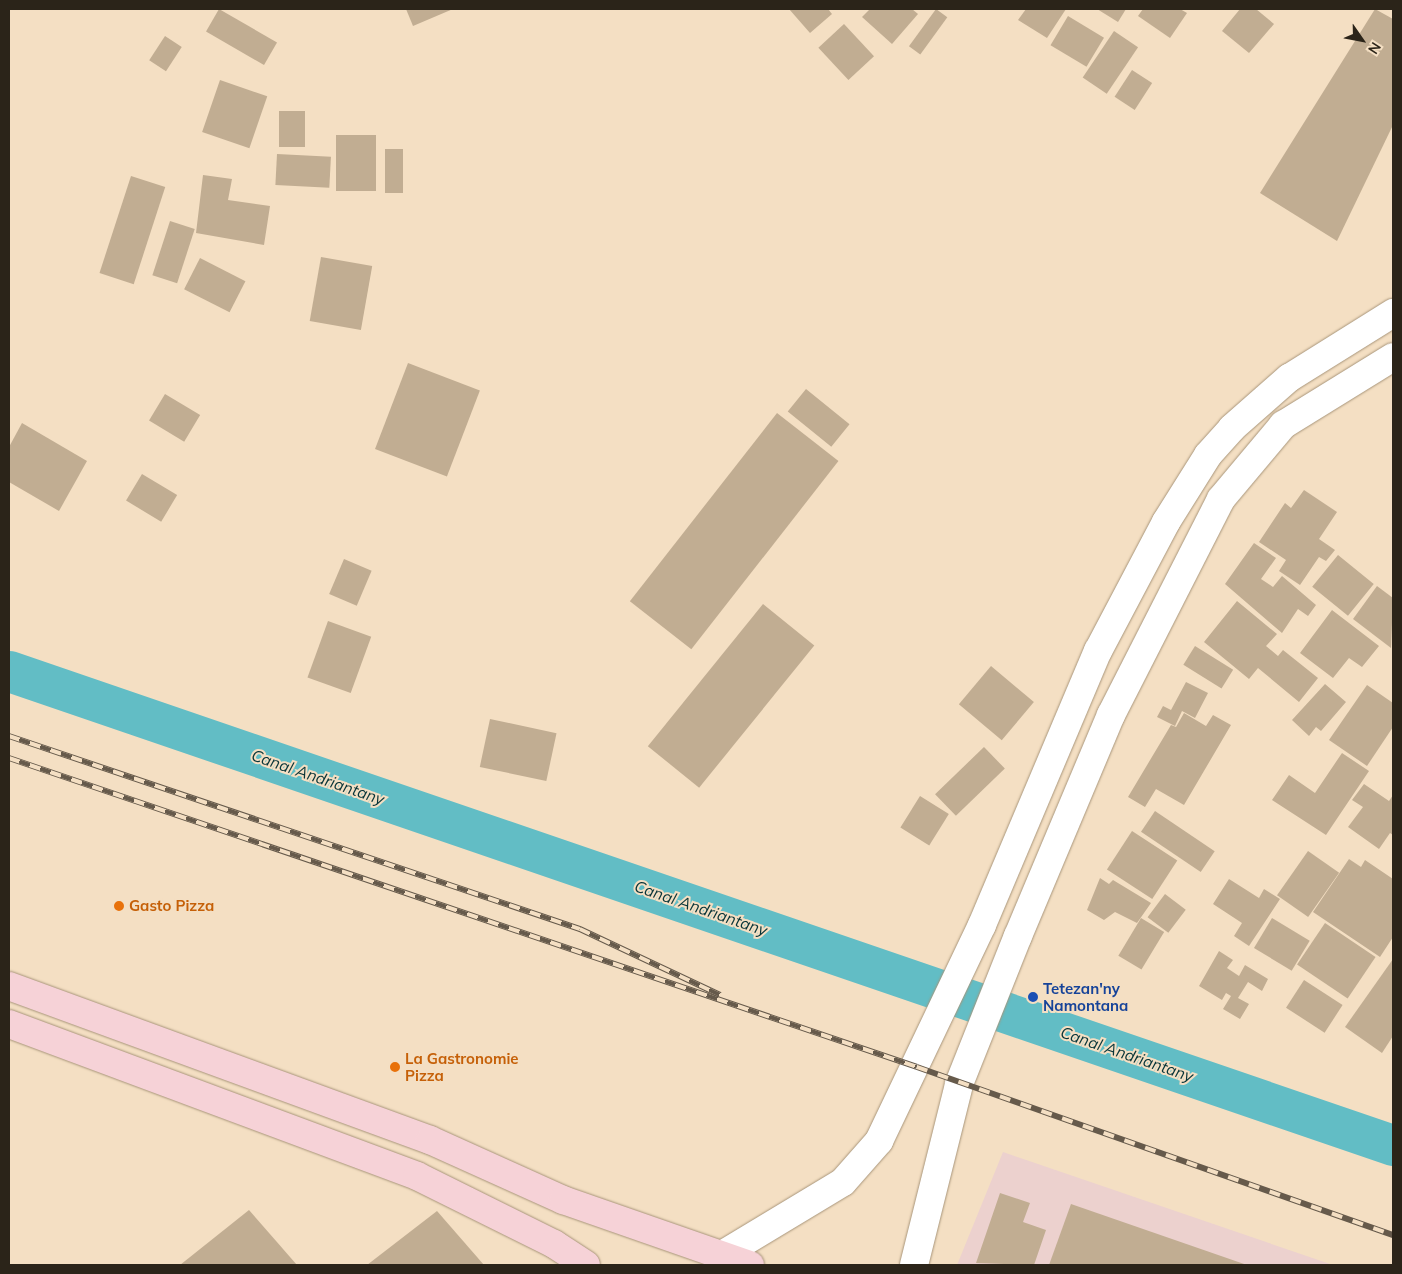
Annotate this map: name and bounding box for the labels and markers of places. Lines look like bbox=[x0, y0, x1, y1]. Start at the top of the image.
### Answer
place label: Gasto Pizza bbox=[129, 897, 214, 915]
marker: Gasto Pizza bbox=[113, 900, 125, 912]
place label: Tetezan'ny Namontana bbox=[1043, 979, 1128, 1014]
marker: Tetezan'ny Namontana bbox=[1027, 991, 1039, 1003]
place label: La Gastronomie Pizza bbox=[405, 1049, 519, 1084]
marker: La Gastronomie Pizza bbox=[389, 1061, 401, 1073]

